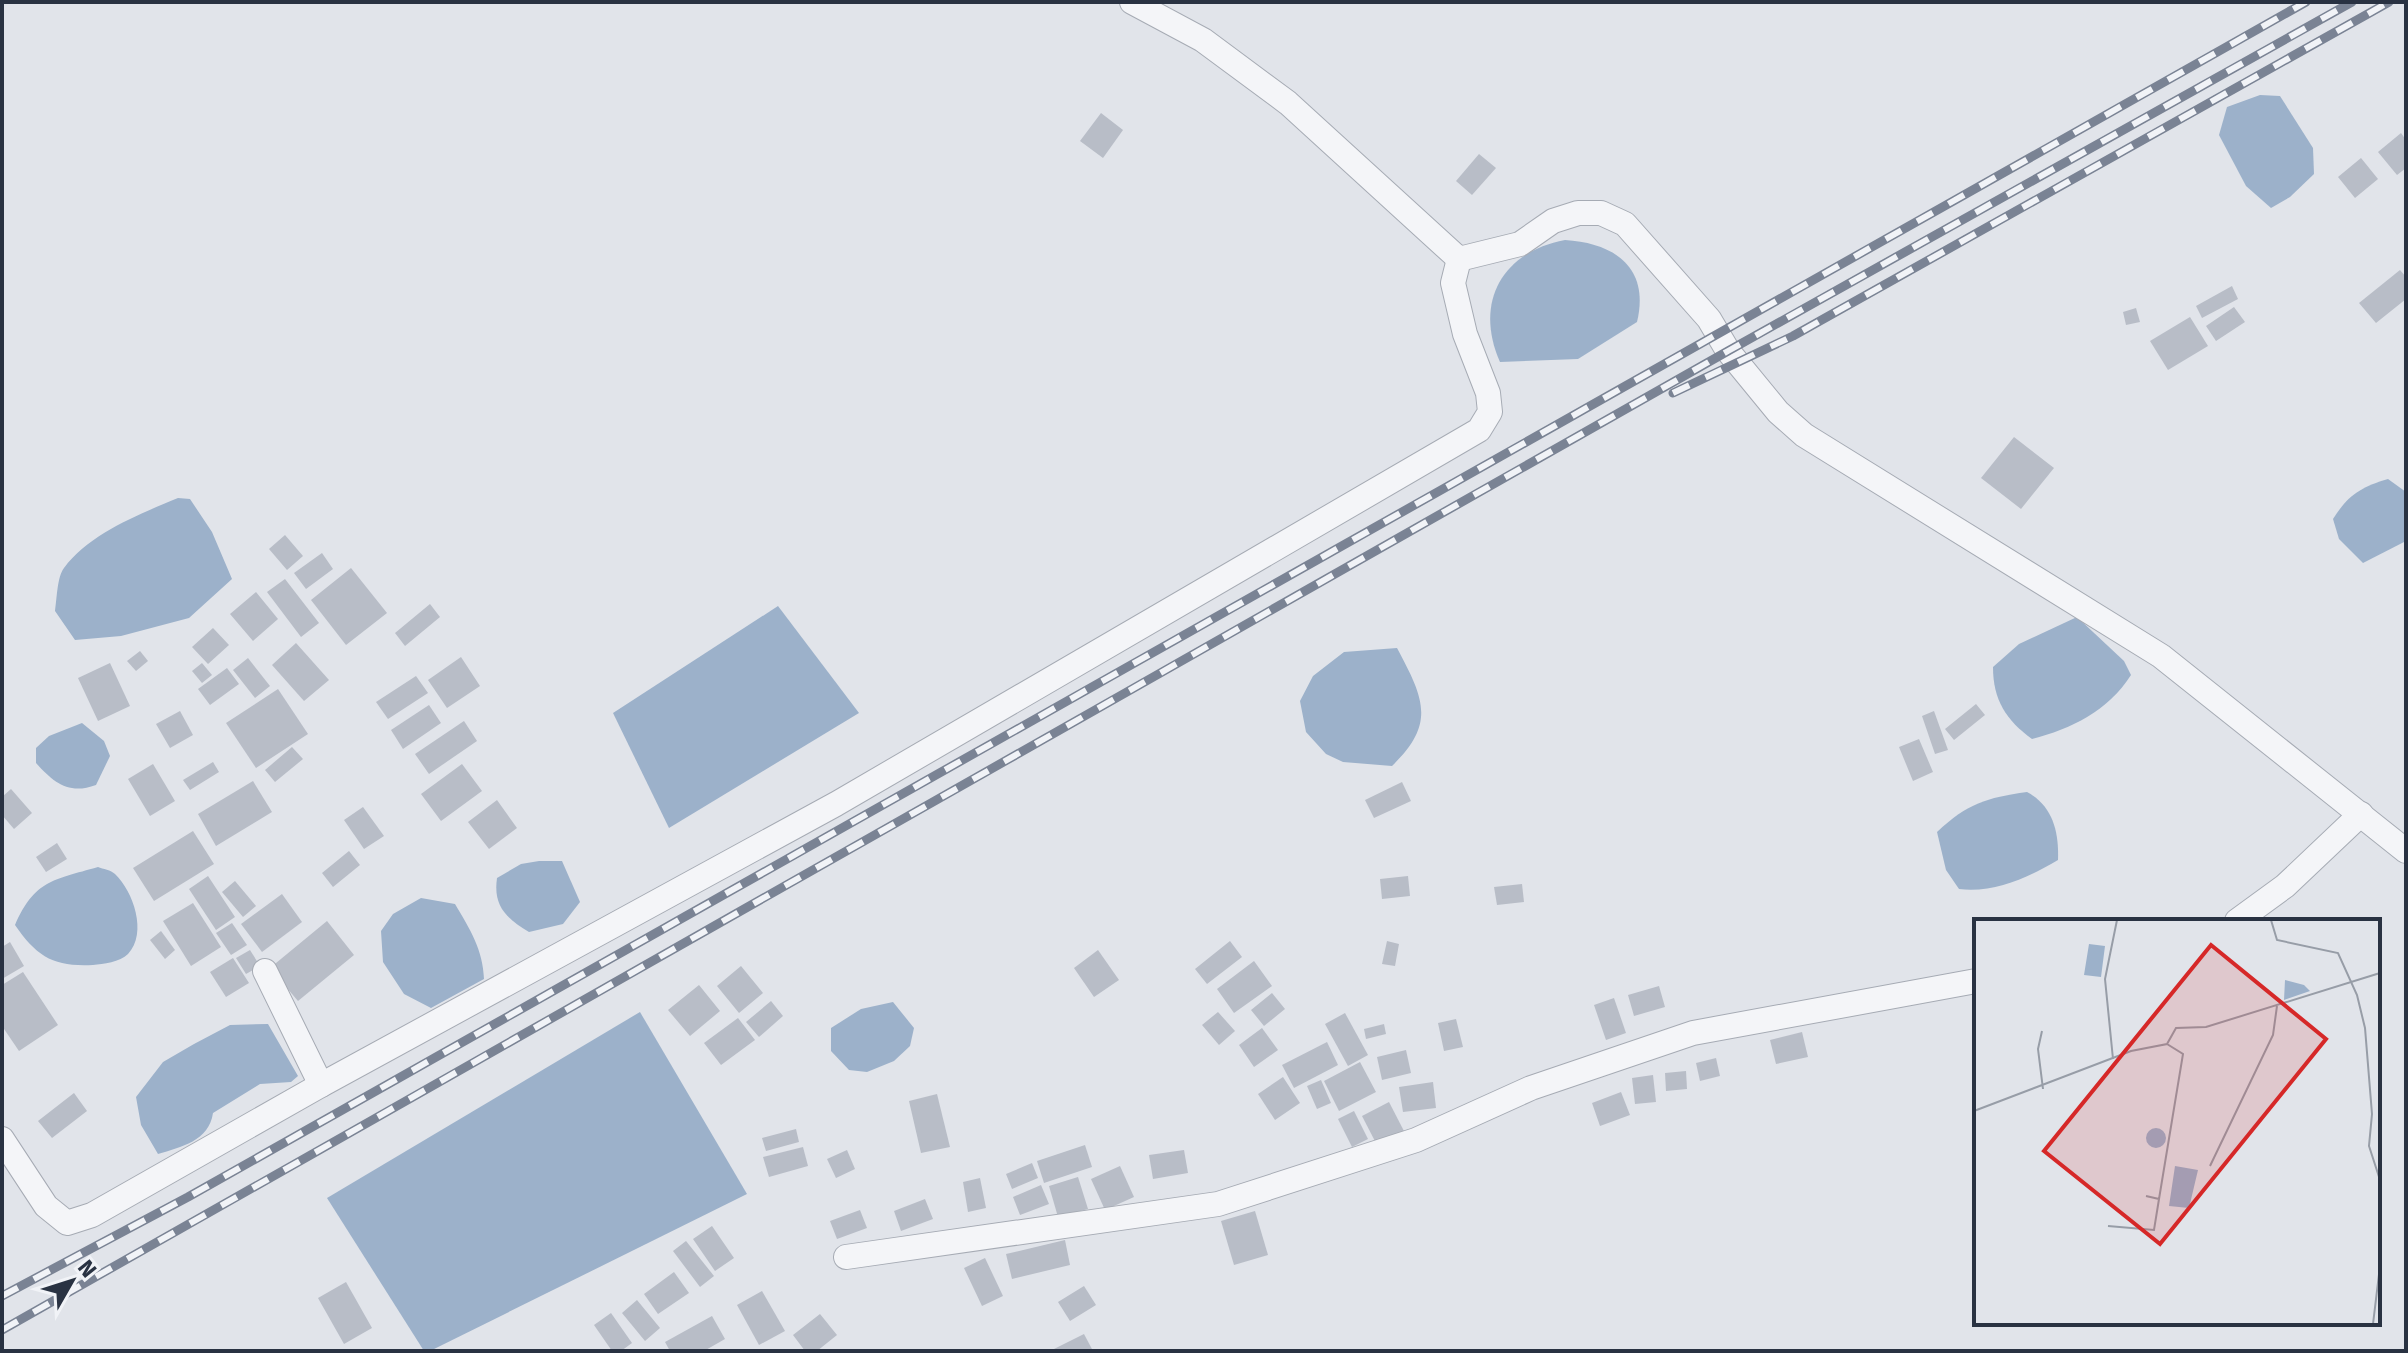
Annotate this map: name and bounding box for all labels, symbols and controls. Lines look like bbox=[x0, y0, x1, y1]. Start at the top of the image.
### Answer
inset map bbox=[1974, 919, 2380, 1325]
north arrow bbox=[32, 1241, 112, 1321]
text: N bbox=[72, 1255, 102, 1283]

